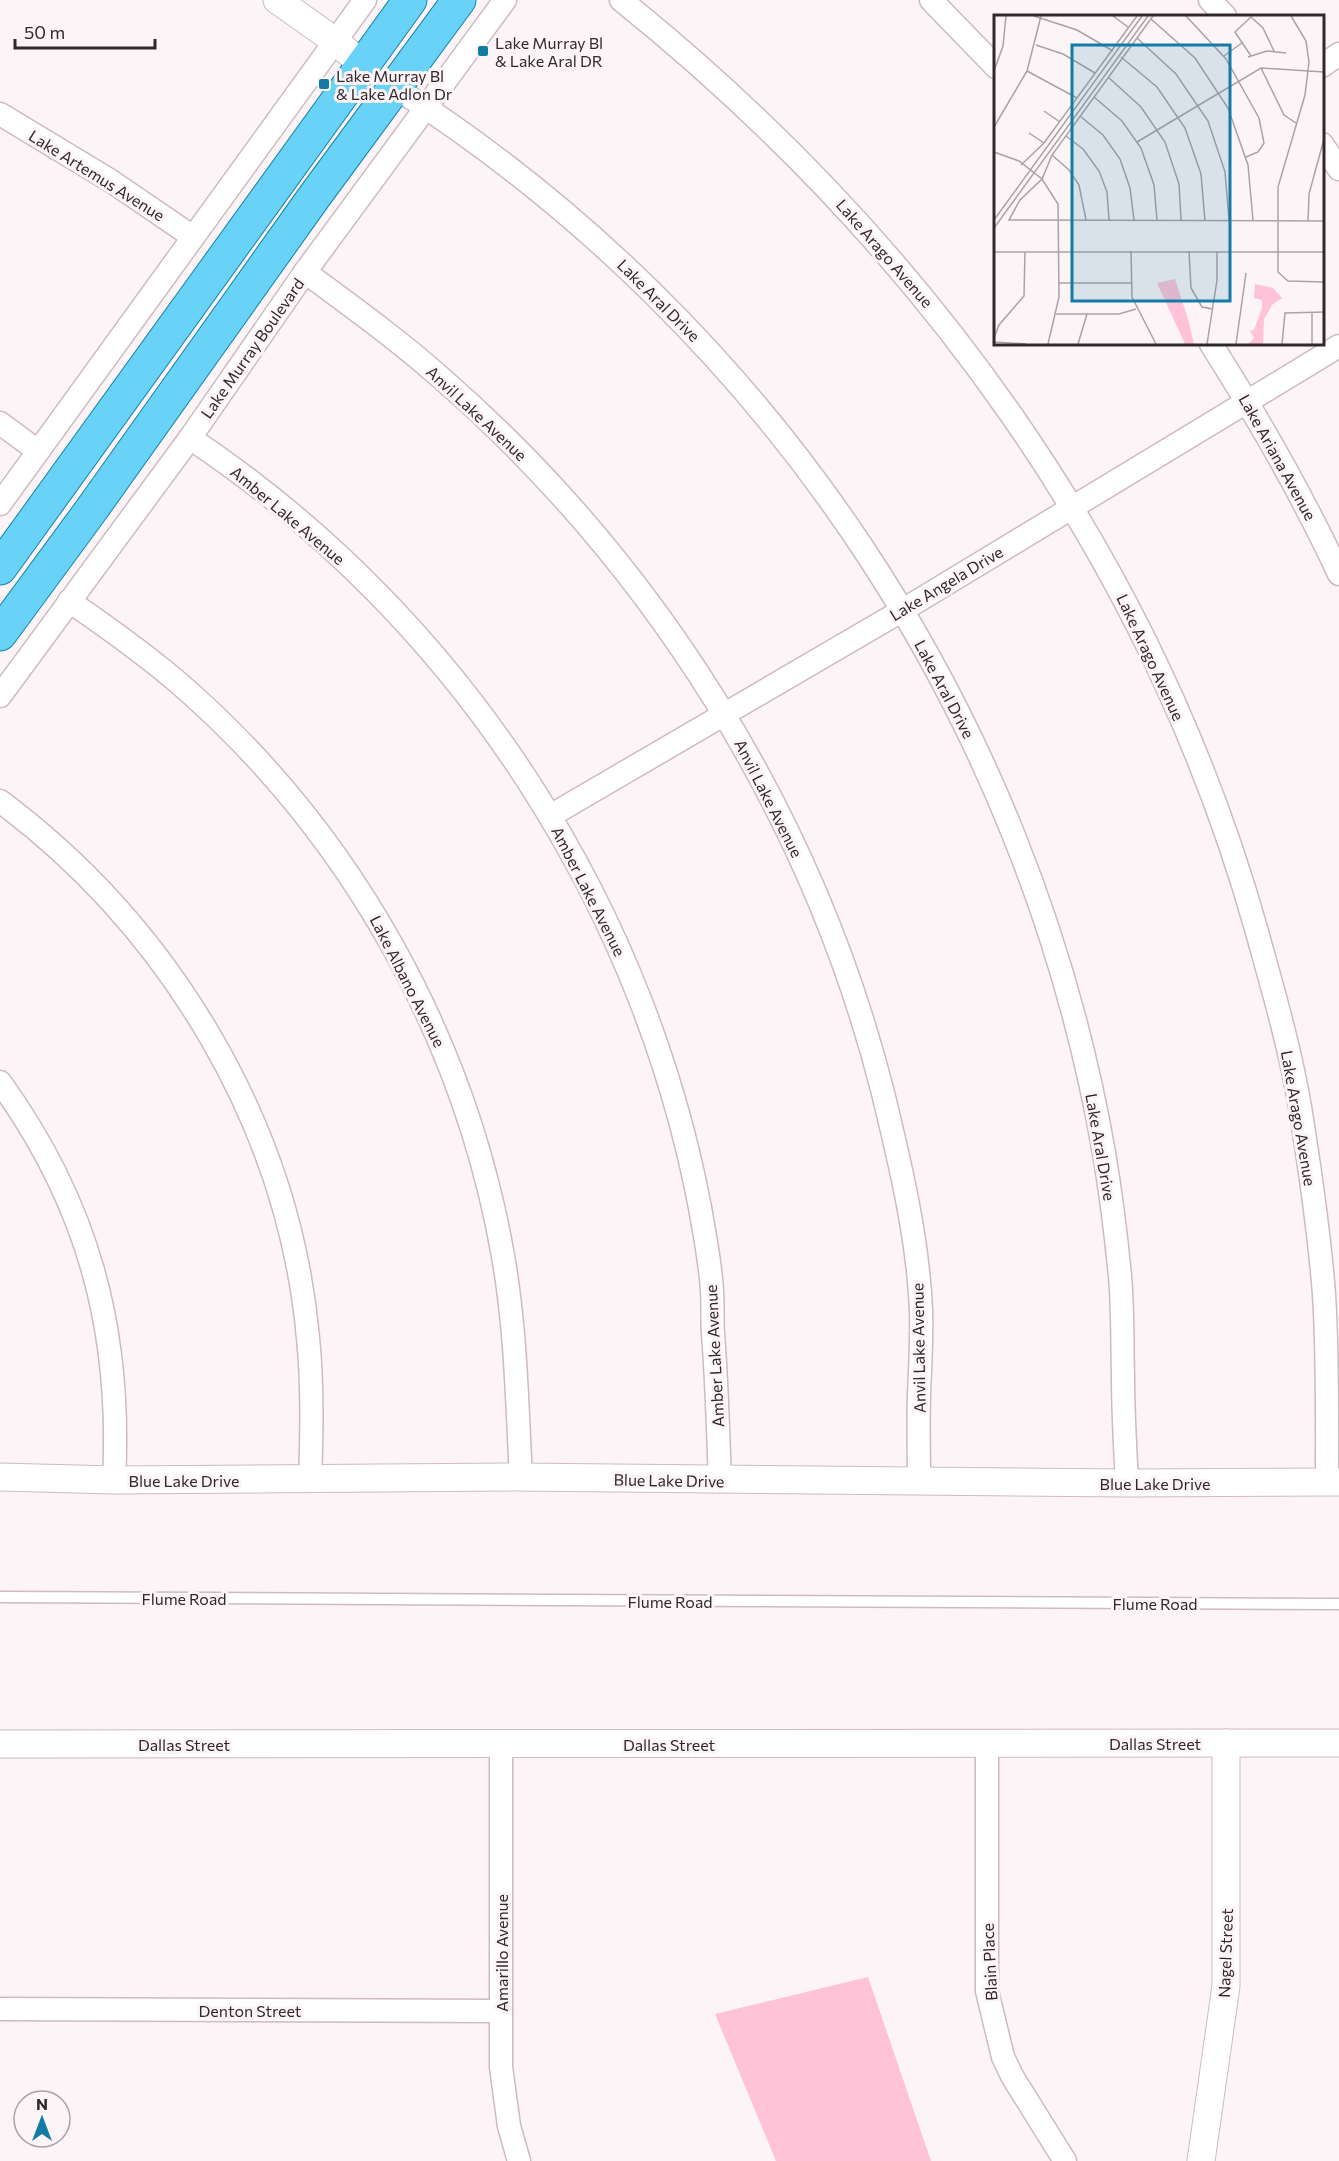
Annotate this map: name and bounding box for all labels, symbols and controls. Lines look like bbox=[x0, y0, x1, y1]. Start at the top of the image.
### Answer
scale bar bbox=[15, 12, 154, 50]
inset map bbox=[994, 15, 1324, 345]
text: 50 m bbox=[24, 21, 65, 43]
place label: Lake Murray Bl & Lake Aral DR bbox=[495, 33, 603, 70]
marker: Lake Murray Bl & Lake Aral DR bbox=[476, 44, 490, 58]
place label: Lake Murray Bl & Lake Adlon Dr bbox=[336, 66, 453, 103]
marker: Lake Murray Bl & Lake Adlon Dr bbox=[317, 77, 331, 91]
street label: Lake Artemus Avenue bbox=[26, 126, 168, 224]
street label: Lake Arago Avenue bbox=[833, 195, 937, 311]
street label: Lake Aral Drive bbox=[614, 255, 704, 345]
street label: Lake Murray Boulevard bbox=[196, 274, 308, 422]
street label: Anvil Lake Avenue bbox=[423, 362, 531, 464]
street label: Lake Ariana Avenue bbox=[1235, 391, 1321, 523]
street label: Amber Lake Avenue bbox=[227, 462, 349, 568]
street label: Lake Angela Drive bbox=[886, 542, 1006, 624]
street label: Lake Arago Avenue bbox=[1113, 591, 1189, 723]
street label: Lake Aral Drive bbox=[911, 637, 979, 741]
street label: Anvil Lake Avenue bbox=[731, 736, 807, 860]
street label: Amber Lake Avenue bbox=[548, 823, 630, 959]
street label: Lake Albano Avenue bbox=[367, 912, 449, 1050]
street label: Lake Arago Avenue bbox=[1278, 1049, 1320, 1187]
street label: Lake Aral Drive bbox=[1082, 1092, 1120, 1202]
street label: Anvil Lake Avenue bbox=[907, 1283, 929, 1413]
street label: Amber Lake Avenue bbox=[701, 1284, 727, 1428]
street label: Blue Lake Drive bbox=[613, 1470, 725, 1490]
street label: Blue Lake Drive bbox=[129, 1471, 239, 1490]
street label: Blue Lake Drive bbox=[1100, 1474, 1210, 1493]
street label: Flume Road bbox=[141, 1589, 227, 1608]
street label: Flume Road bbox=[627, 1592, 713, 1611]
street label: Flume Road bbox=[1112, 1594, 1198, 1613]
street label: Dallas Street bbox=[1109, 1734, 1202, 1753]
street label: Dallas Street bbox=[138, 1735, 231, 1754]
street label: Dallas Street bbox=[623, 1735, 716, 1754]
street label: Amarillo Avenue bbox=[492, 1894, 511, 2012]
street label: Nagel Street bbox=[1214, 1907, 1236, 1998]
street label: Blain Place bbox=[977, 1923, 1001, 2001]
street label: Denton Street bbox=[199, 2001, 302, 2020]
north arrow bbox=[12, 2089, 72, 2149]
text: N bbox=[36, 2094, 48, 2113]

